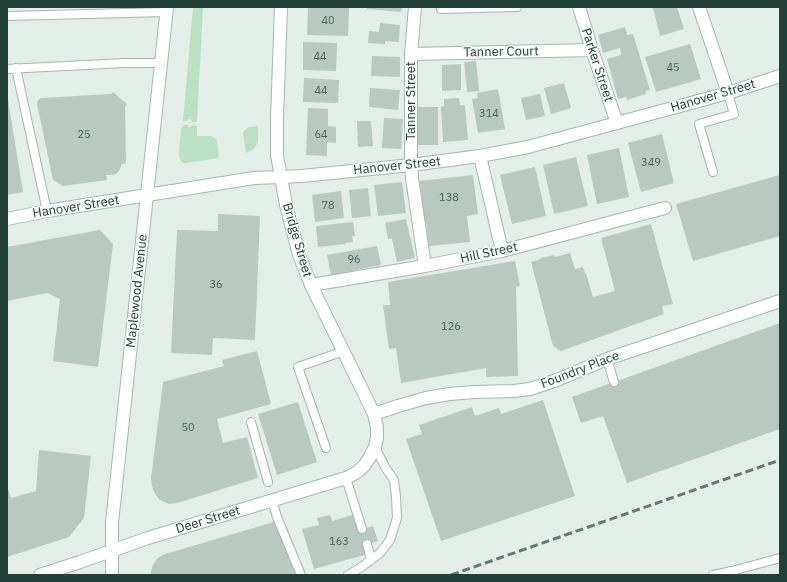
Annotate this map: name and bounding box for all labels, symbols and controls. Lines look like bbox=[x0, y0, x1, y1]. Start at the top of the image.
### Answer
house number: 40 bbox=[321, 14, 335, 28]
street label: Parker Street bbox=[578, 26, 616, 104]
street label: Tanner Court bbox=[463, 44, 539, 60]
house number: 44 bbox=[313, 50, 327, 64]
house number: 45 bbox=[666, 61, 680, 75]
street label: Tanner Street bbox=[403, 62, 419, 140]
street label: Hanover Street bbox=[669, 76, 757, 116]
house number: 44 bbox=[314, 84, 328, 98]
house number: 314 bbox=[479, 107, 499, 121]
house number: 25 bbox=[77, 128, 91, 142]
house number: 64 bbox=[314, 128, 328, 142]
street label: Hanover Street bbox=[353, 154, 441, 178]
house number: 349 bbox=[641, 156, 661, 170]
house number: 138 bbox=[439, 191, 459, 205]
street label: Hanover Street bbox=[32, 192, 120, 222]
house number: 78 bbox=[321, 199, 335, 213]
street label: Bridge Street bbox=[279, 201, 315, 279]
street label: Maplewood Avenue bbox=[123, 233, 151, 349]
street label: Hill Street bbox=[459, 239, 519, 267]
house number: 96 bbox=[347, 253, 361, 267]
house number: 36 bbox=[209, 278, 223, 292]
house number: 126 bbox=[441, 320, 461, 334]
street label: Foundry Place bbox=[538, 348, 622, 392]
house number: 50 bbox=[181, 421, 195, 435]
street label: Deer Street bbox=[174, 503, 242, 537]
house number: 163 bbox=[329, 535, 349, 549]

